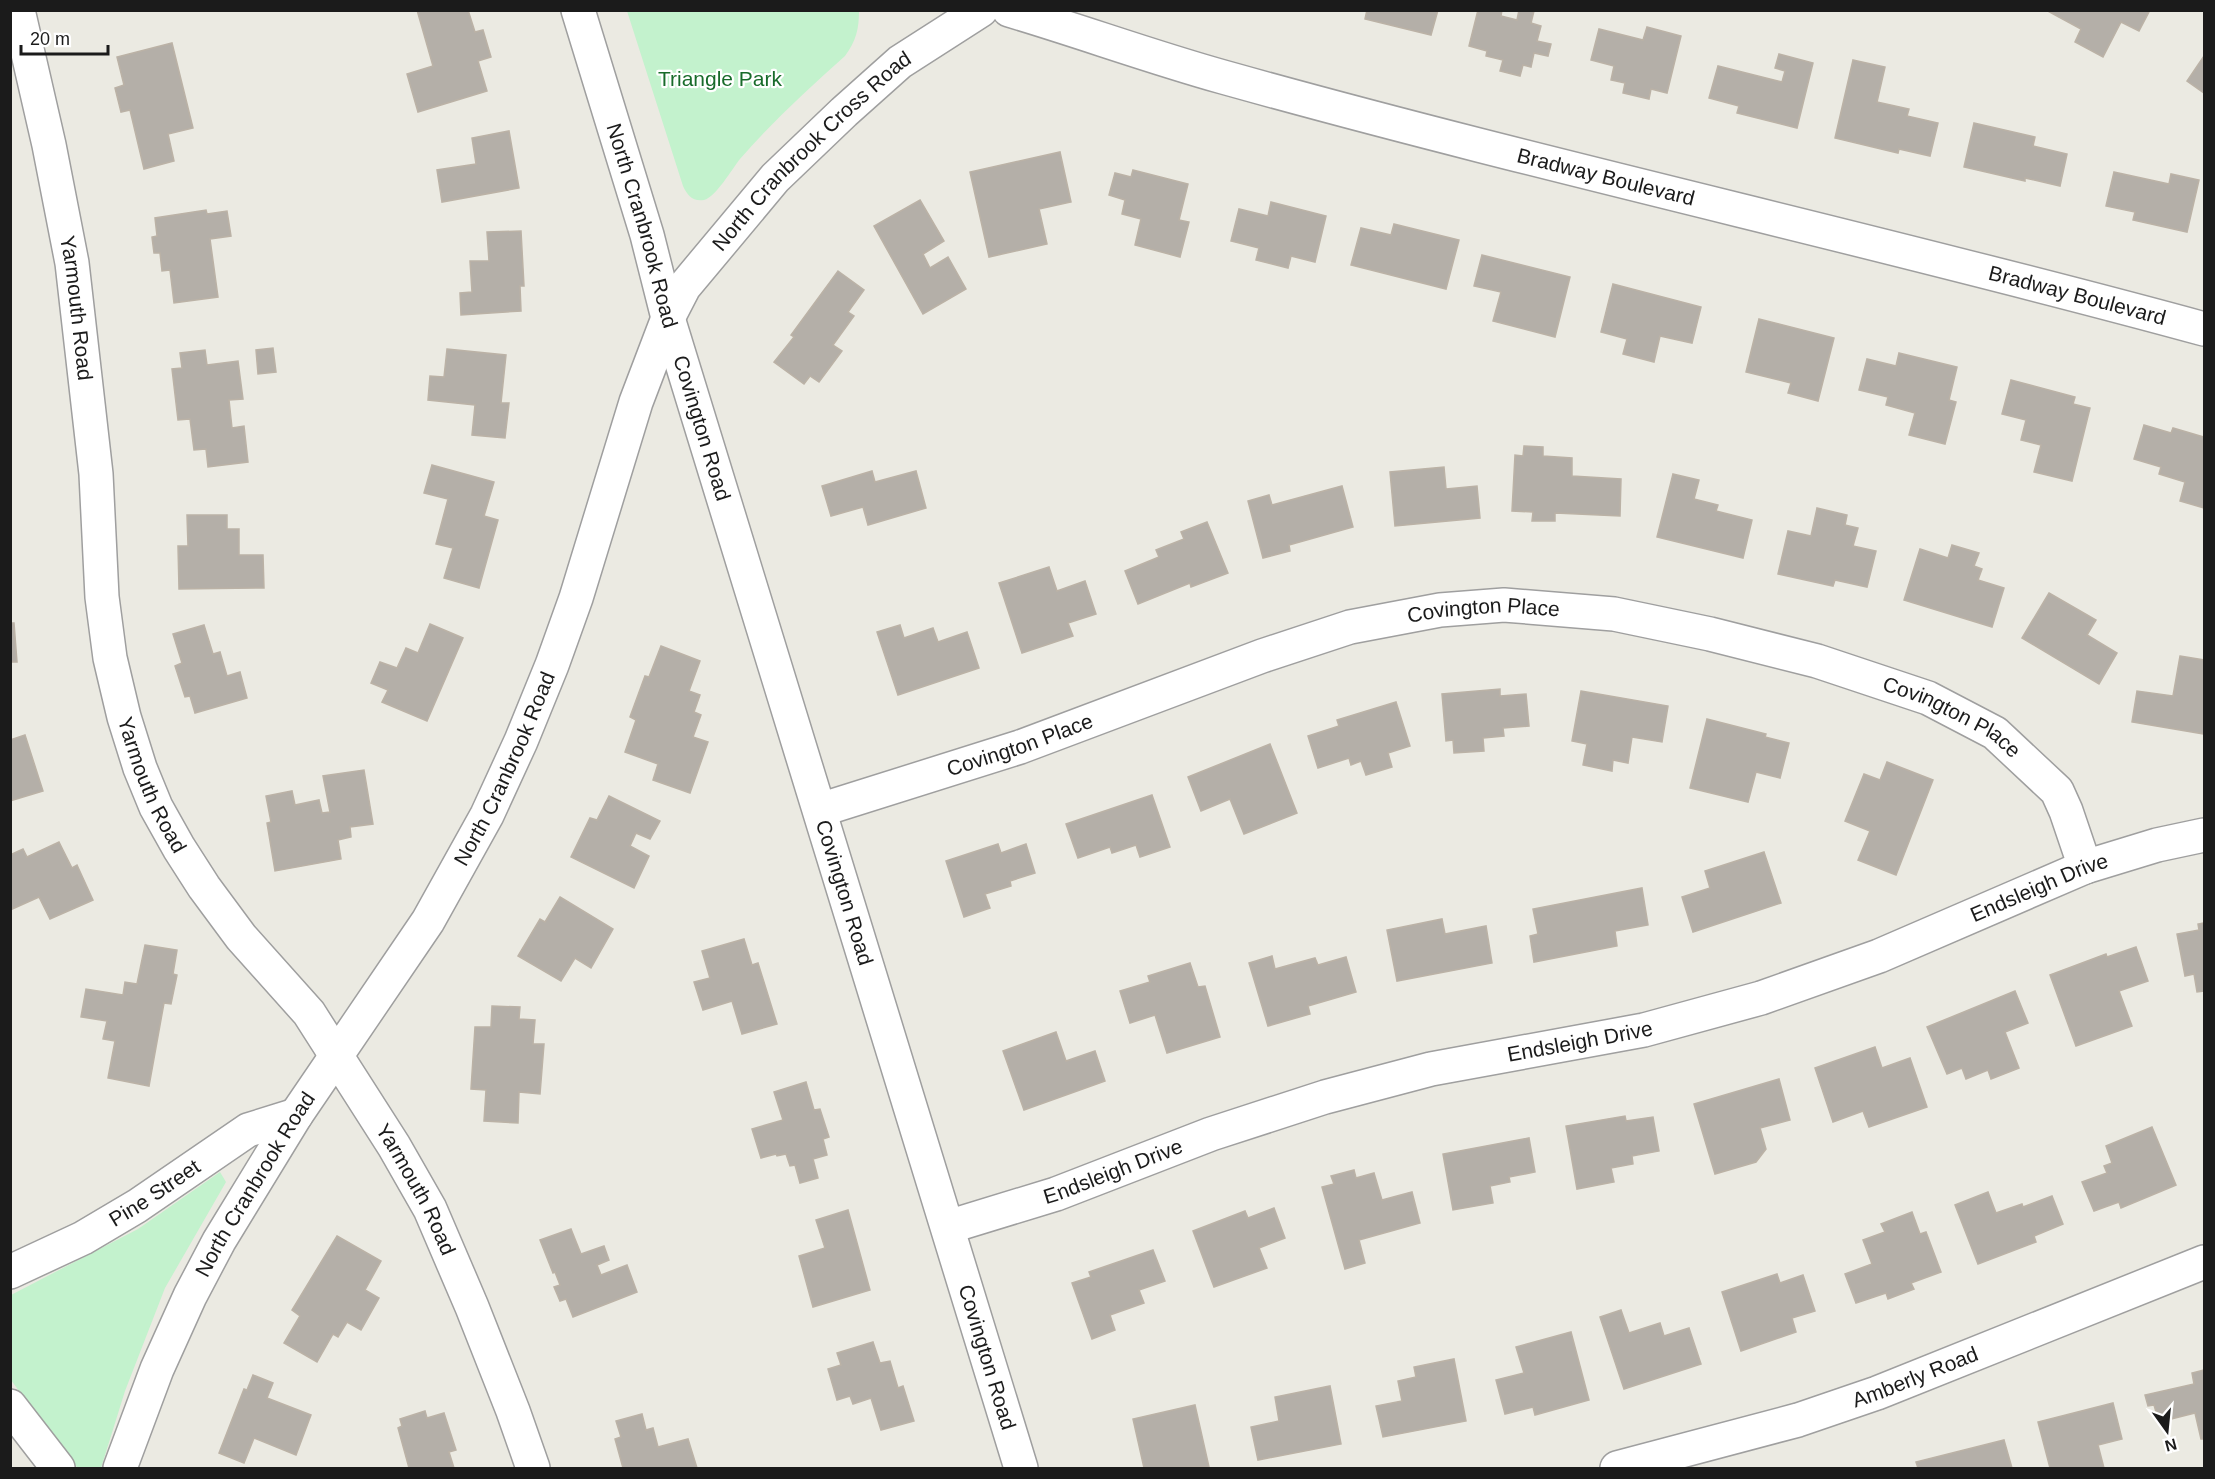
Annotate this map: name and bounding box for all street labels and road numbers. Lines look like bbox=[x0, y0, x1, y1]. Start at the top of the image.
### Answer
street label: North Cranbrook Cross Road bbox=[707, 46, 915, 255]
street label: North Cranbrook Road bbox=[602, 121, 682, 331]
street label: Bradway Boulevard bbox=[1515, 143, 1697, 210]
street label: Yarmouth Road bbox=[56, 234, 97, 382]
street label: Bradway Boulevard bbox=[1986, 261, 2169, 329]
street label: Covington Road bbox=[669, 352, 735, 503]
street label: Covington Place bbox=[1405, 593, 1561, 627]
street label: North Cranbrook Road bbox=[449, 668, 559, 870]
street label: Covington Place bbox=[1880, 672, 2025, 762]
street label: Covington Place bbox=[944, 709, 1096, 780]
street label: Yarmouth Road bbox=[114, 714, 191, 857]
street label: Covington Road bbox=[812, 817, 878, 968]
street label: Endsleigh Drive bbox=[1967, 849, 2111, 926]
street label: Endsleigh Drive bbox=[1505, 1016, 1655, 1066]
street label: North Cranbrook Road bbox=[190, 1088, 319, 1280]
street label: Yarmouth Road bbox=[372, 1119, 460, 1258]
street label: Endsleigh Drive bbox=[1041, 1134, 1186, 1208]
street label: Pine Street bbox=[105, 1154, 204, 1231]
street label: Covington Road bbox=[954, 1282, 1021, 1432]
street label: Amberly Road bbox=[1849, 1342, 1981, 1412]

